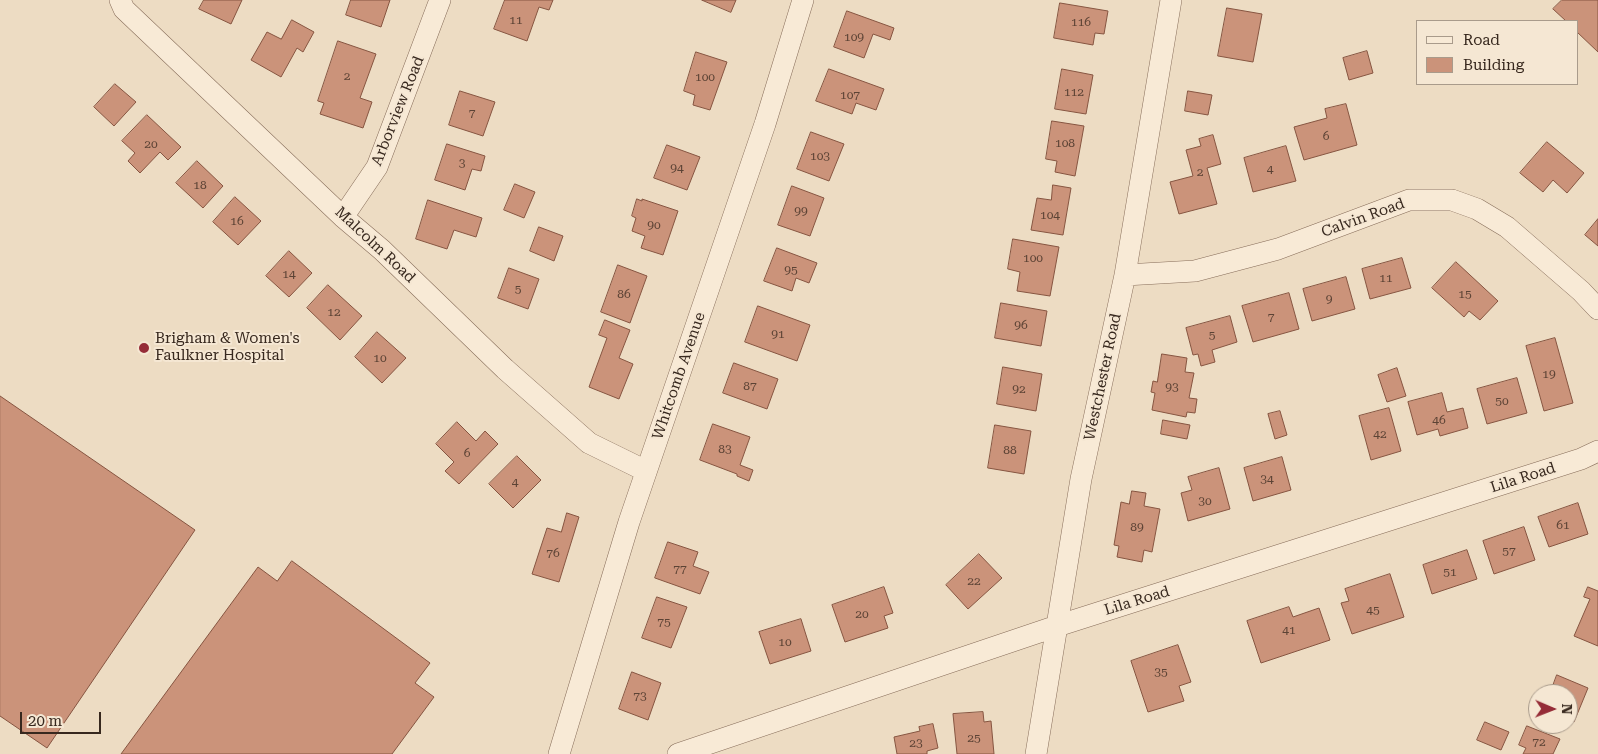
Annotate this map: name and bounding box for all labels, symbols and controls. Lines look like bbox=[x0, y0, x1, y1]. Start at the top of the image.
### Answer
house number: 11 bbox=[509, 13, 523, 27]
house number: 116 bbox=[1071, 15, 1091, 29]
legend bbox=[1416, 20, 1578, 85]
house number: 109 bbox=[844, 30, 864, 44]
text: Road bbox=[1463, 31, 1500, 49]
street label: Arborview Road bbox=[368, 54, 428, 168]
text: Building bbox=[1463, 56, 1524, 74]
house number: 2 bbox=[344, 69, 350, 83]
house number: 100 bbox=[695, 70, 715, 84]
house number: 112 bbox=[1064, 85, 1084, 99]
house number: 107 bbox=[840, 88, 860, 102]
house number: 7 bbox=[469, 106, 475, 120]
house number: 6 bbox=[1323, 129, 1329, 143]
house number: 108 bbox=[1055, 136, 1075, 150]
house number: 20 bbox=[144, 137, 158, 151]
house number: 103 bbox=[810, 149, 830, 163]
house number: 3 bbox=[459, 156, 465, 170]
house number: 94 bbox=[670, 161, 684, 175]
house number: 4 bbox=[1267, 162, 1273, 176]
house number: 2 bbox=[1197, 165, 1203, 179]
house number: 18 bbox=[193, 178, 207, 192]
street label: Calvin Road bbox=[1319, 195, 1407, 241]
street label: Malcolm Road bbox=[331, 203, 419, 287]
house number: 99 bbox=[794, 204, 808, 218]
house number: 104 bbox=[1040, 208, 1060, 222]
house number: 16 bbox=[230, 214, 244, 228]
house number: 90 bbox=[647, 218, 661, 232]
house number: 100 bbox=[1023, 251, 1043, 265]
house number: 95 bbox=[784, 263, 798, 277]
house number: 14 bbox=[282, 267, 296, 281]
house number: 11 bbox=[1379, 271, 1393, 285]
house number: 5 bbox=[515, 282, 521, 296]
house number: 86 bbox=[617, 287, 631, 301]
house number: 15 bbox=[1458, 287, 1472, 301]
house number: 9 bbox=[1326, 292, 1332, 306]
house number: 12 bbox=[327, 305, 341, 319]
street label: Whitcomb Avenue bbox=[649, 310, 709, 442]
house number: 7 bbox=[1268, 310, 1274, 324]
street label: Westchester Road bbox=[1081, 312, 1125, 442]
house number: 96 bbox=[1014, 318, 1028, 332]
house number: 91 bbox=[771, 327, 785, 341]
house number: 5 bbox=[1209, 328, 1215, 342]
place label: Brigham & Women's Faulkner Hospital bbox=[155, 330, 300, 365]
marker: Brigham & Women's Faulkner Hospital bbox=[137, 341, 151, 355]
house number: 10 bbox=[373, 351, 387, 365]
house number: 19 bbox=[1542, 367, 1556, 381]
house number: 87 bbox=[743, 379, 757, 393]
house number: 93 bbox=[1165, 380, 1179, 394]
house number: 92 bbox=[1012, 382, 1026, 396]
house number: 50 bbox=[1495, 394, 1509, 408]
house number: 46 bbox=[1432, 413, 1446, 427]
house number: 42 bbox=[1373, 427, 1387, 441]
house number: 83 bbox=[718, 442, 732, 456]
house number: 88 bbox=[1003, 443, 1017, 457]
house number: 6 bbox=[464, 446, 470, 460]
street label: Lila Road bbox=[1488, 459, 1558, 497]
house number: 34 bbox=[1260, 472, 1274, 486]
house number: 4 bbox=[512, 475, 518, 489]
house number: 30 bbox=[1198, 494, 1212, 508]
house number: 61 bbox=[1556, 518, 1570, 532]
house number: 89 bbox=[1130, 520, 1144, 534]
house number: 57 bbox=[1502, 544, 1516, 558]
house number: 76 bbox=[546, 546, 560, 560]
house number: 77 bbox=[673, 562, 687, 576]
house number: 51 bbox=[1443, 565, 1457, 579]
house number: 22 bbox=[967, 574, 981, 588]
street label: Lila Road bbox=[1102, 583, 1172, 619]
house number: 45 bbox=[1366, 603, 1380, 617]
house number: 20 bbox=[855, 607, 869, 621]
house number: 75 bbox=[657, 615, 671, 629]
house number: 41 bbox=[1282, 623, 1296, 637]
house number: 10 bbox=[778, 635, 792, 649]
house number: 35 bbox=[1154, 665, 1168, 679]
north arrow bbox=[1528, 684, 1578, 734]
house number: 73 bbox=[633, 689, 647, 703]
scale bar bbox=[22, 702, 104, 734]
text: N bbox=[1559, 704, 1575, 715]
text: 20 m bbox=[28, 712, 62, 730]
house number: 25 bbox=[967, 731, 981, 745]
house number: 72 bbox=[1532, 735, 1546, 749]
house number: 23 bbox=[909, 736, 923, 750]

